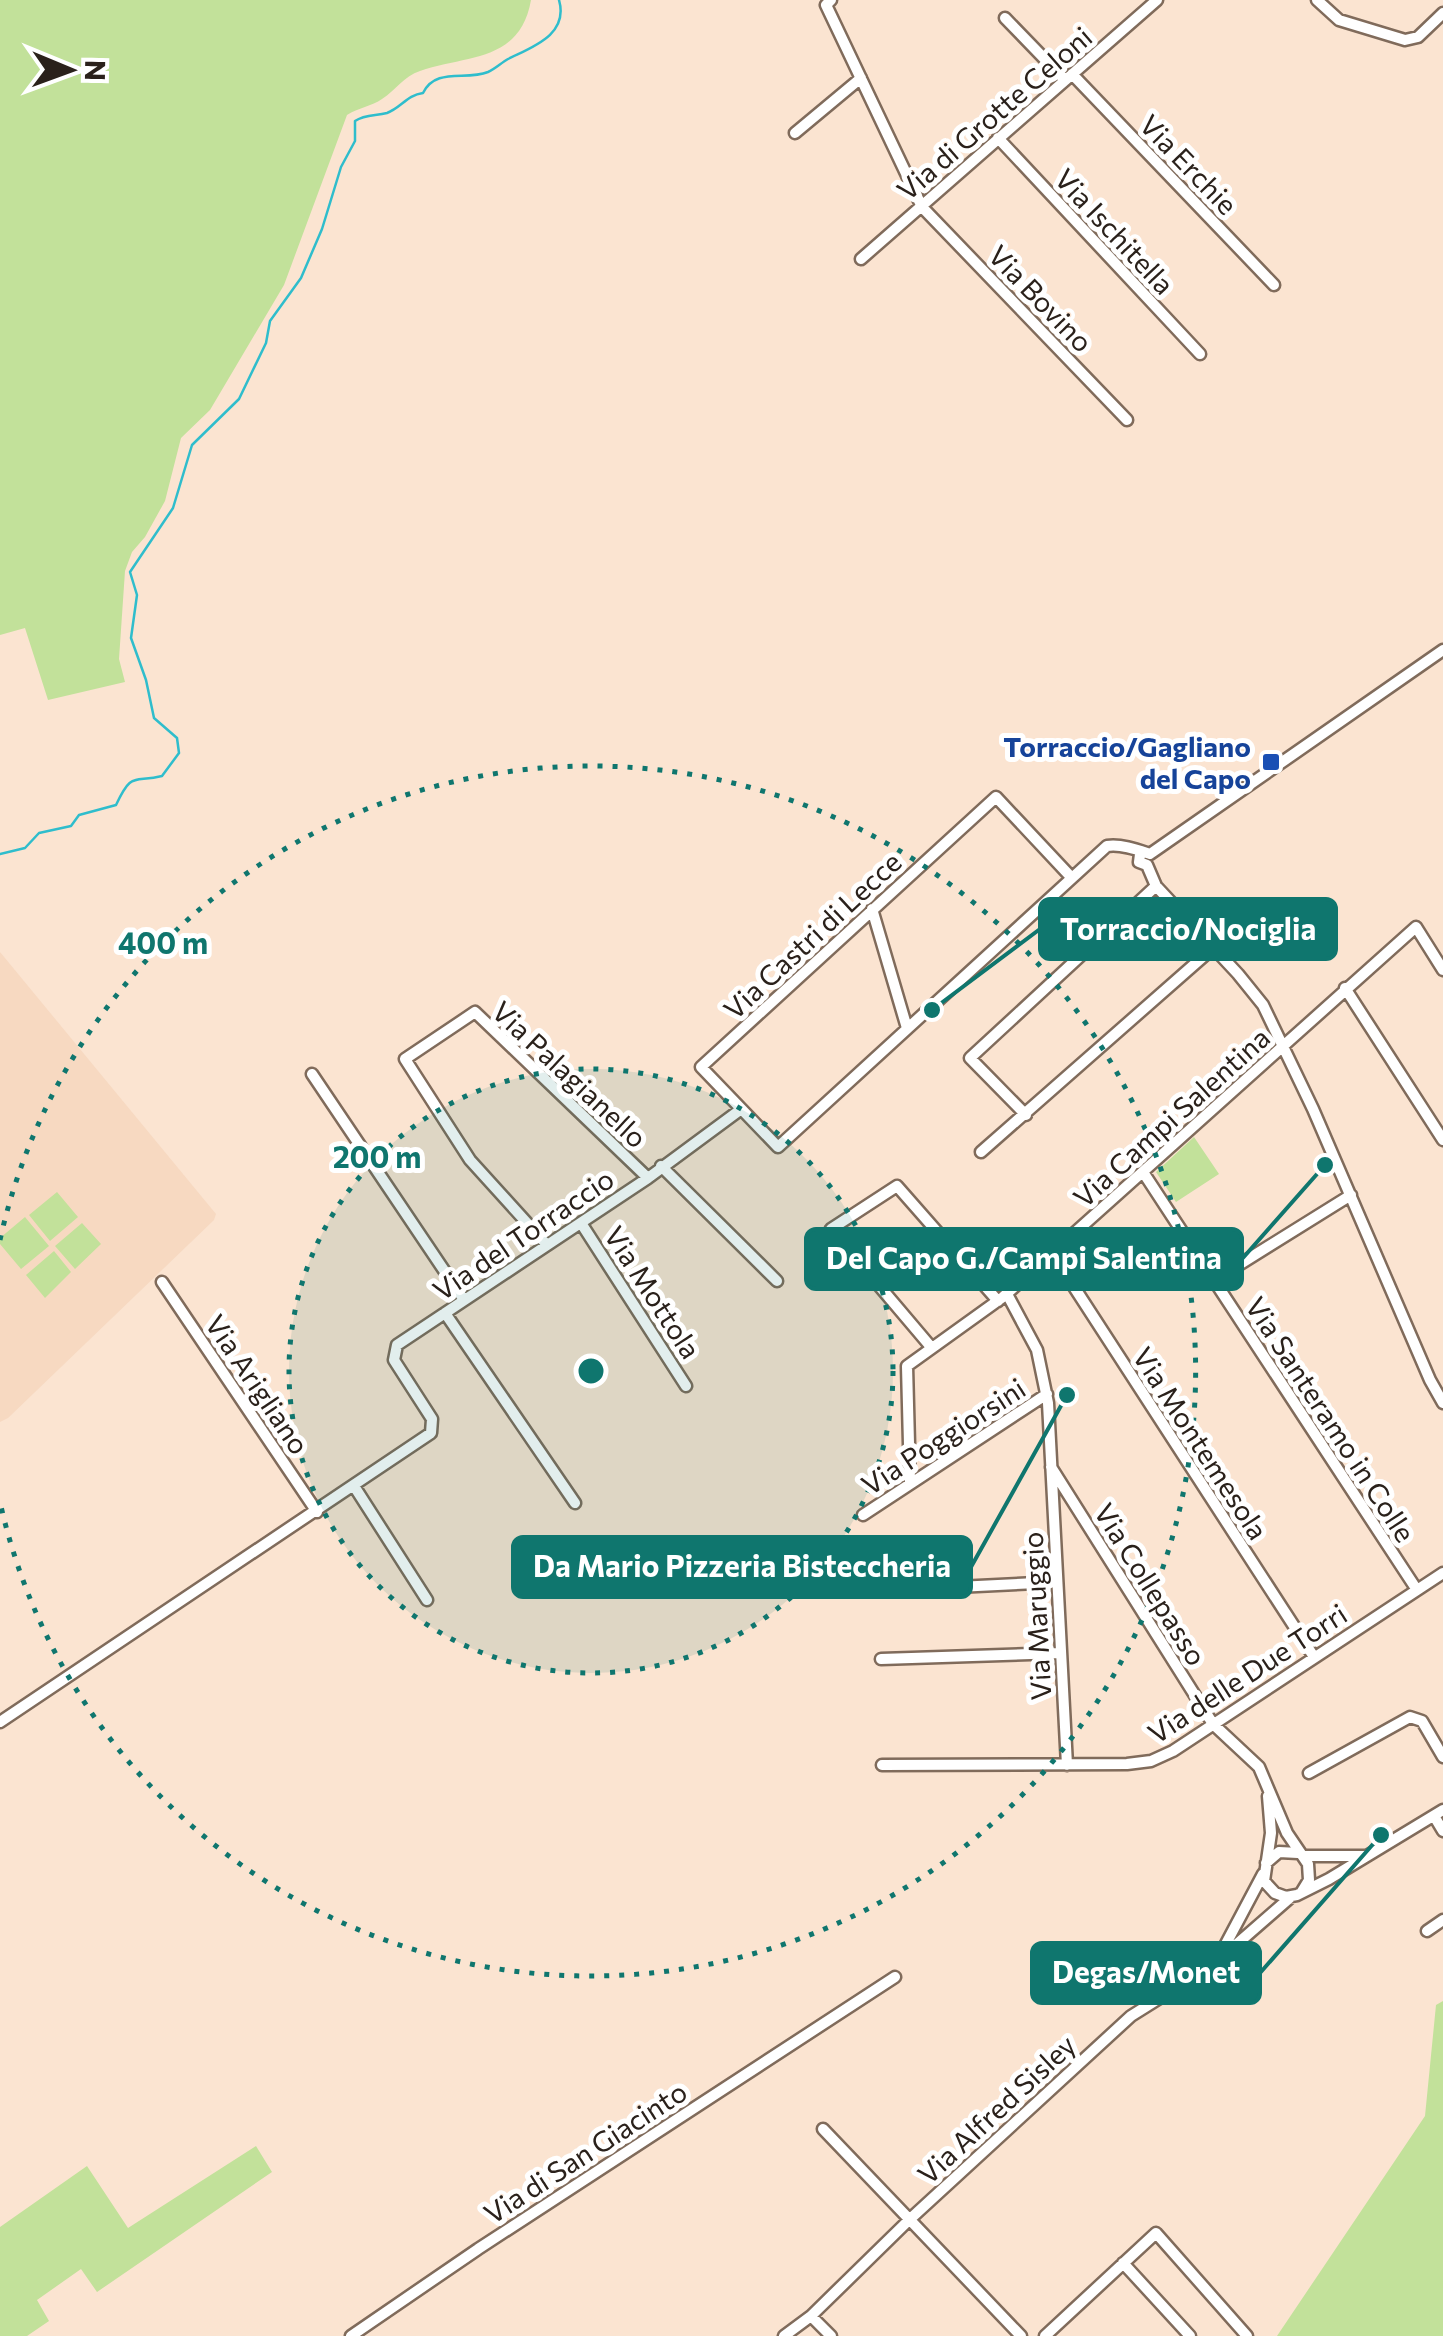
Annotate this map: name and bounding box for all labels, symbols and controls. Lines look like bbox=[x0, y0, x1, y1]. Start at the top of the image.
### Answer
street label: Via di Grotte Celoni bbox=[890, 19, 1098, 207]
north arrow bbox=[20, 20, 120, 120]
text: N bbox=[79, 60, 113, 81]
street label: Via Erchie bbox=[1133, 107, 1245, 221]
street label: Via Ischitella bbox=[1048, 161, 1182, 301]
street label: Via Bovino bbox=[982, 238, 1100, 358]
place label: Torraccio/Gagliano del Capo bbox=[1003, 729, 1251, 795]
marker: Torraccio/Gagliano del Capo bbox=[1260, 751, 1282, 773]
street label: Via Castri di Lecce bbox=[716, 844, 908, 1026]
callout: Torraccio/Nociglia bbox=[1040, 899, 1336, 959]
text: Torraccio/Nociglia bbox=[1060, 909, 1316, 946]
text: 400 m bbox=[118, 923, 208, 960]
street label: Via Palagianello bbox=[486, 994, 654, 1154]
street label: Via Campi Salentina bbox=[1066, 1020, 1276, 1214]
text: 200 m bbox=[333, 1137, 421, 1174]
street label: Via del Torraccio bbox=[426, 1161, 620, 1307]
street label: Via Mottola bbox=[598, 1219, 708, 1365]
callout: Del Capo G./Campi Salentina bbox=[806, 1229, 1242, 1289]
text: Del Capo G./Campi Salentina bbox=[826, 1238, 1222, 1275]
street label: Via Santeramo in Colle bbox=[1239, 1290, 1423, 1548]
street label: Via Arigliano bbox=[199, 1308, 317, 1460]
street label: Via Montemesola bbox=[1126, 1340, 1276, 1546]
centre of rings bbox=[573, 1353, 609, 1389]
street label: Via Poggiorsini bbox=[855, 1370, 1031, 1502]
street label: Via Collepasso bbox=[1088, 1497, 1214, 1671]
street label: Via Maruggio bbox=[1015, 1531, 1057, 1701]
callout: Da Mario Pizzeria Bisteccheria bbox=[513, 1537, 971, 1597]
text: Da Mario Pizzeria Bisteccheria bbox=[533, 1546, 951, 1583]
street label: Via delle Due Torri bbox=[1141, 1596, 1353, 1750]
callout: Degas/Monet bbox=[1032, 1943, 1260, 2003]
text: Degas/Monet bbox=[1052, 1952, 1240, 1989]
street label: Via Alfred Sisley bbox=[910, 2027, 1082, 2191]
street label: Via di San Giacinto bbox=[477, 2074, 693, 2230]

